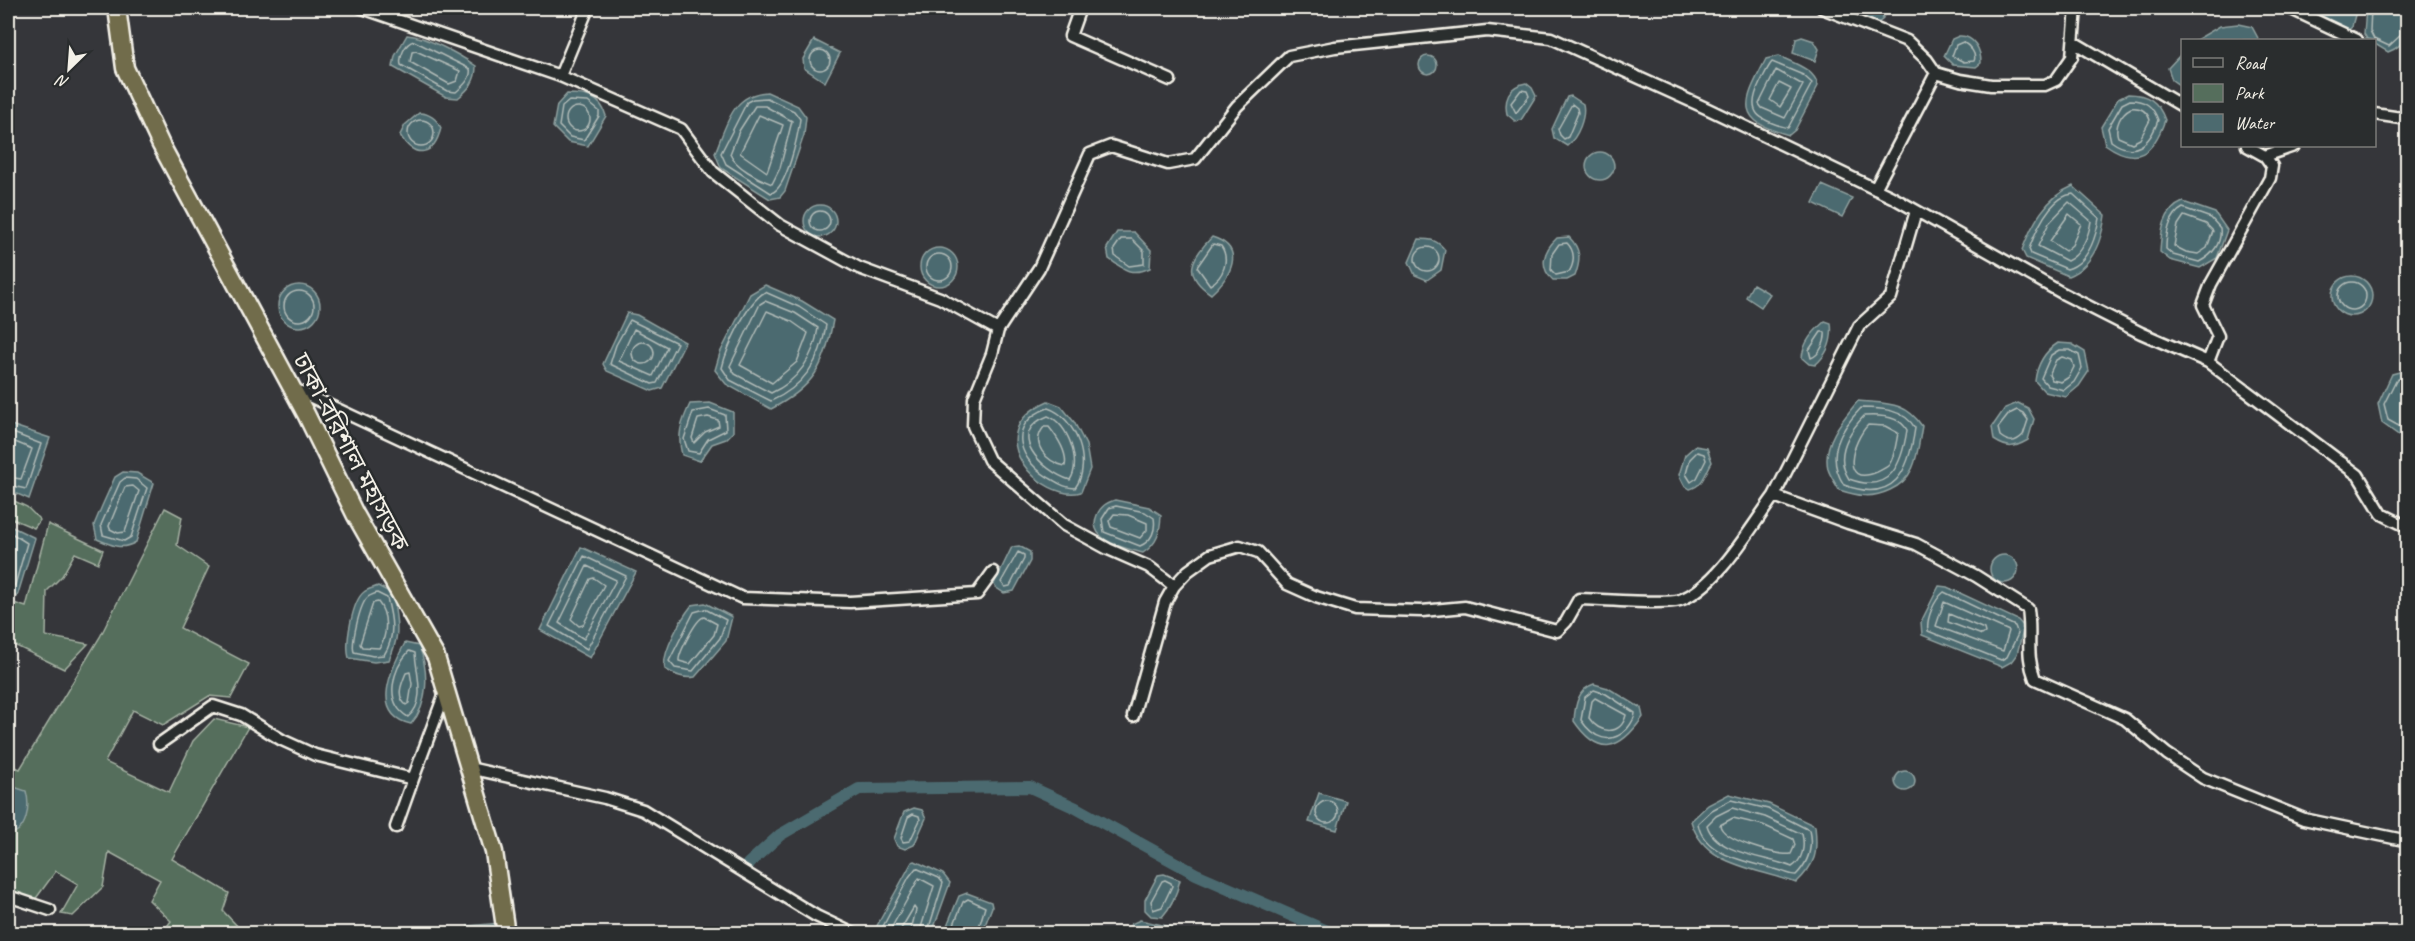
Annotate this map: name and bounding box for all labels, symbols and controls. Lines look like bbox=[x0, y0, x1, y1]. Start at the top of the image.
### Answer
north arrow bbox=[39, 39, 99, 99]
legend bbox=[2181, 39, 2376, 147]
text: Road bbox=[2235, 52, 2268, 74]
text: N bbox=[52, 69, 72, 93]
text: Park bbox=[2235, 82, 2265, 104]
text: Water bbox=[2235, 112, 2276, 134]
street label: ঢাকা-বরিশাল মহাসড়ক bbox=[286, 347, 416, 556]

